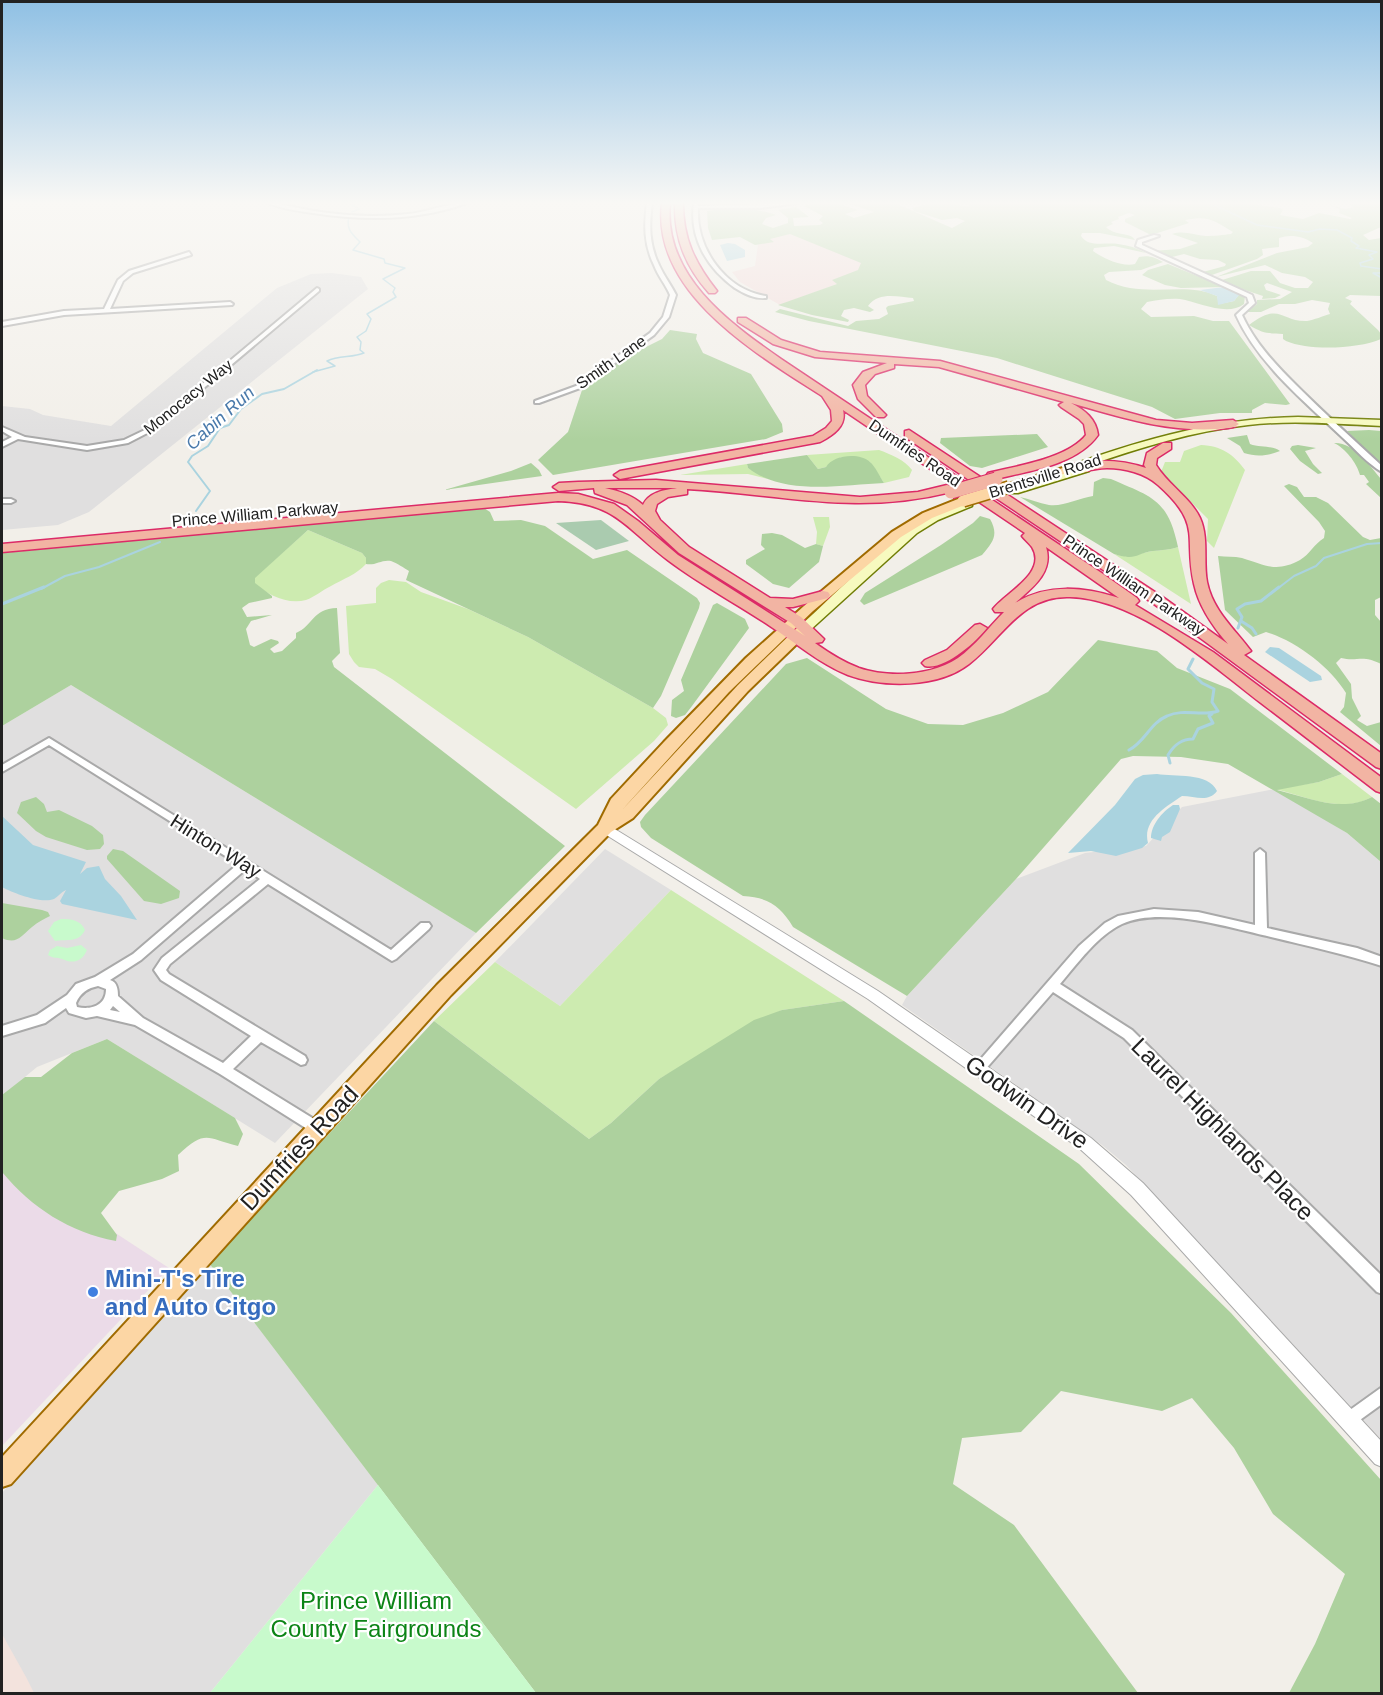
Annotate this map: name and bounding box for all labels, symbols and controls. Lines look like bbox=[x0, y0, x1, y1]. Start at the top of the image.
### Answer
street label: Smith Lane bbox=[573, 332, 649, 392]
street label: Monocacy Way bbox=[140, 356, 236, 438]
water label: Cabin Run bbox=[182, 382, 258, 454]
street label: Dumfries Road bbox=[866, 416, 964, 490]
street label: Brentsville Road bbox=[987, 451, 1103, 501]
street label: Prince William Parkway bbox=[171, 498, 339, 530]
street label: Prince William Parkway bbox=[1060, 531, 1208, 639]
street label: Hinton Way bbox=[167, 809, 265, 883]
street label: Laurel Highlands Place bbox=[1126, 1032, 1320, 1226]
street label: Godwin Drive bbox=[960, 1050, 1094, 1154]
street label: Dumfries Road bbox=[235, 1080, 363, 1216]
place label: Mini-T's Tire and Auto Citgo bbox=[105, 1265, 276, 1320]
marker: Mini-T's Tire and Auto Citgo bbox=[86, 1285, 100, 1299]
park label: Prince William County Fairgrounds bbox=[271, 1587, 481, 1642]

